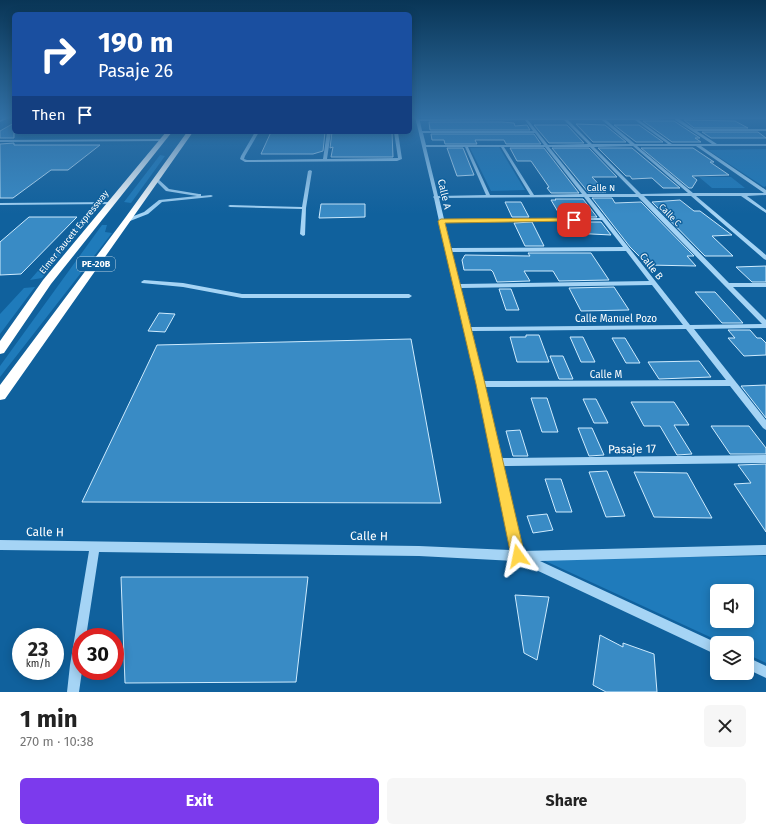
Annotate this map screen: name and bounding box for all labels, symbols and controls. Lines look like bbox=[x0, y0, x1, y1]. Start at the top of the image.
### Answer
text: 190 m bbox=[98, 26, 173, 59]
icon: right bbox=[32, 28, 84, 80]
text: Pasaje 26 bbox=[98, 60, 173, 82]
icon: arrive bbox=[74, 104, 96, 126]
text: Then bbox=[32, 106, 66, 124]
street label: Calle A bbox=[435, 178, 453, 211]
street label: Calle N bbox=[587, 183, 615, 193]
street label: Elmer Faucett Expressway bbox=[37, 188, 111, 276]
street label: Calle C bbox=[657, 202, 683, 228]
pin bbox=[557, 203, 591, 237]
icon: arrive bbox=[563, 209, 585, 231]
street label: Calle B bbox=[637, 251, 665, 282]
road number: PE-20B bbox=[77, 257, 115, 271]
street label: Calle Manuel Pozo bbox=[575, 313, 657, 325]
street label: Calle M bbox=[590, 369, 622, 381]
street label: Pasaje 17 bbox=[608, 442, 656, 456]
street label: Calle H bbox=[26, 525, 64, 539]
street label: Calle H bbox=[350, 529, 388, 543]
position arrow bbox=[497, 535, 539, 577]
map controls bbox=[710, 584, 754, 680]
button: sound bbox=[710, 584, 754, 628]
speed limit sign: 30 bbox=[72, 628, 124, 680]
button: layers bbox=[710, 636, 754, 680]
text: 23 bbox=[28, 637, 48, 661]
text: km/h bbox=[26, 658, 50, 670]
text: 1 min bbox=[20, 705, 78, 733]
button: close bbox=[704, 705, 746, 747]
text: 270 m · 10:38 bbox=[20, 734, 94, 749]
button: Exit bbox=[20, 778, 379, 824]
button: Share bbox=[387, 778, 746, 824]

